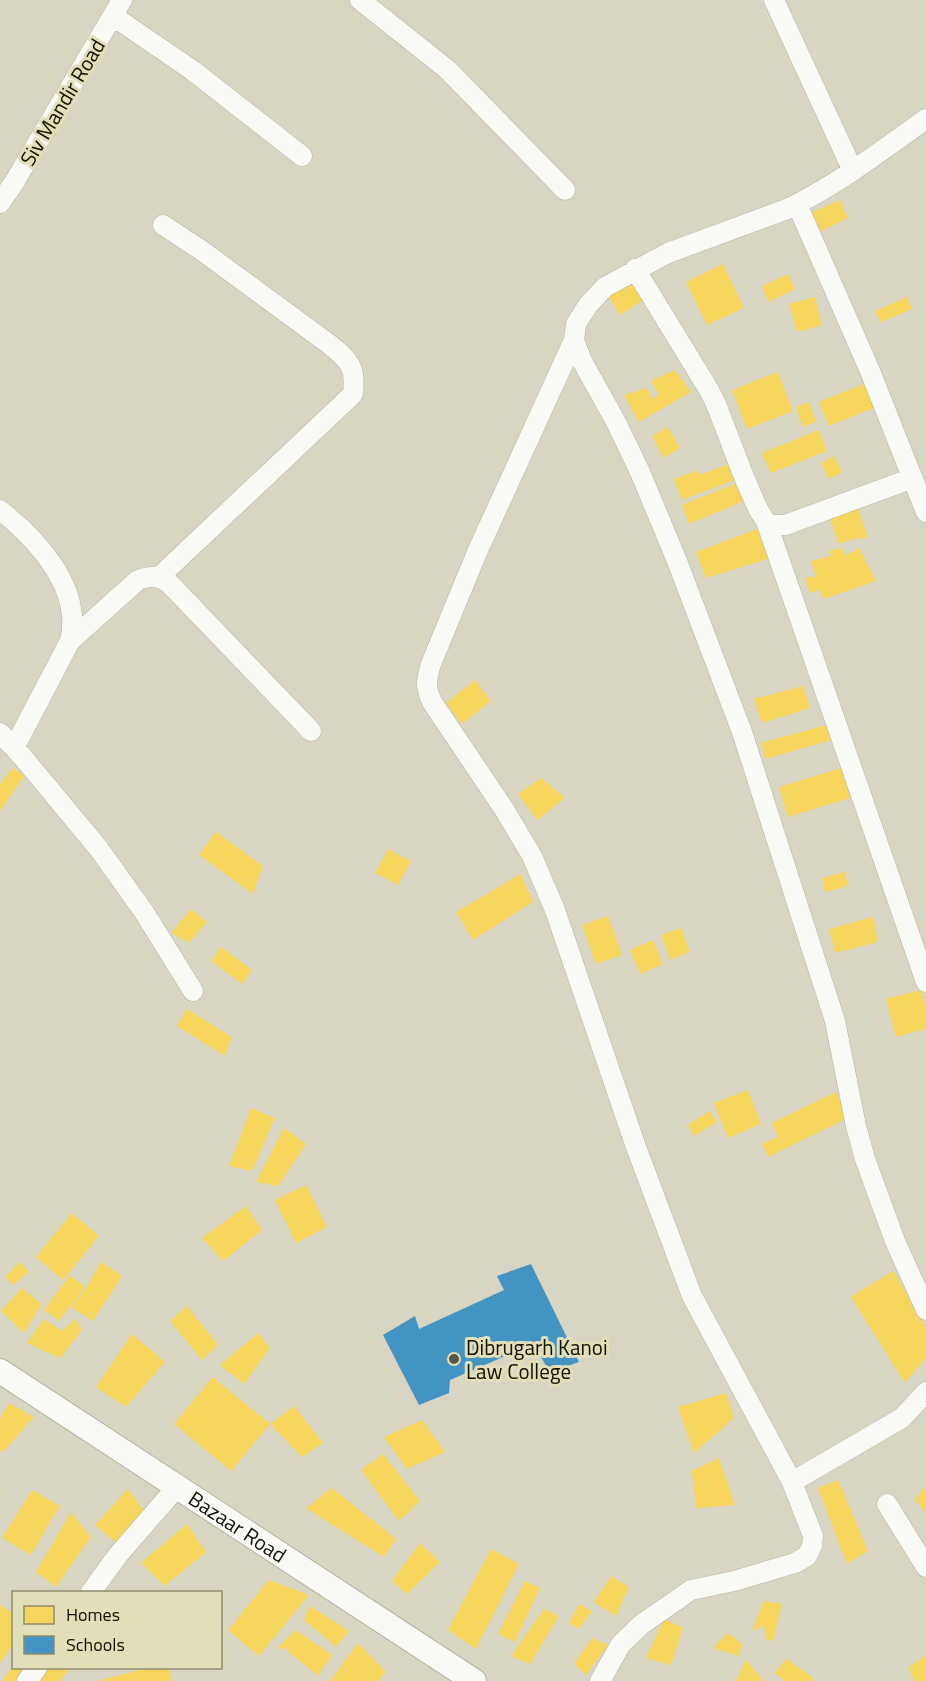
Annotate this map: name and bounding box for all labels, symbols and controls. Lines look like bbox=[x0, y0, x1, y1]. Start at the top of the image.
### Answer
street label: Siv Mandir Road bbox=[11, 32, 113, 172]
place label: Dibrugarh Kanoi Law College bbox=[466, 1331, 608, 1387]
marker: Dibrugarh Kanoi Law College bbox=[447, 1352, 461, 1366]
street label: Bazaar Road bbox=[182, 1483, 293, 1570]
legend bbox=[12, 1591, 222, 1669]
text: Homes bbox=[66, 1601, 120, 1628]
text: Schools bbox=[66, 1631, 125, 1658]

